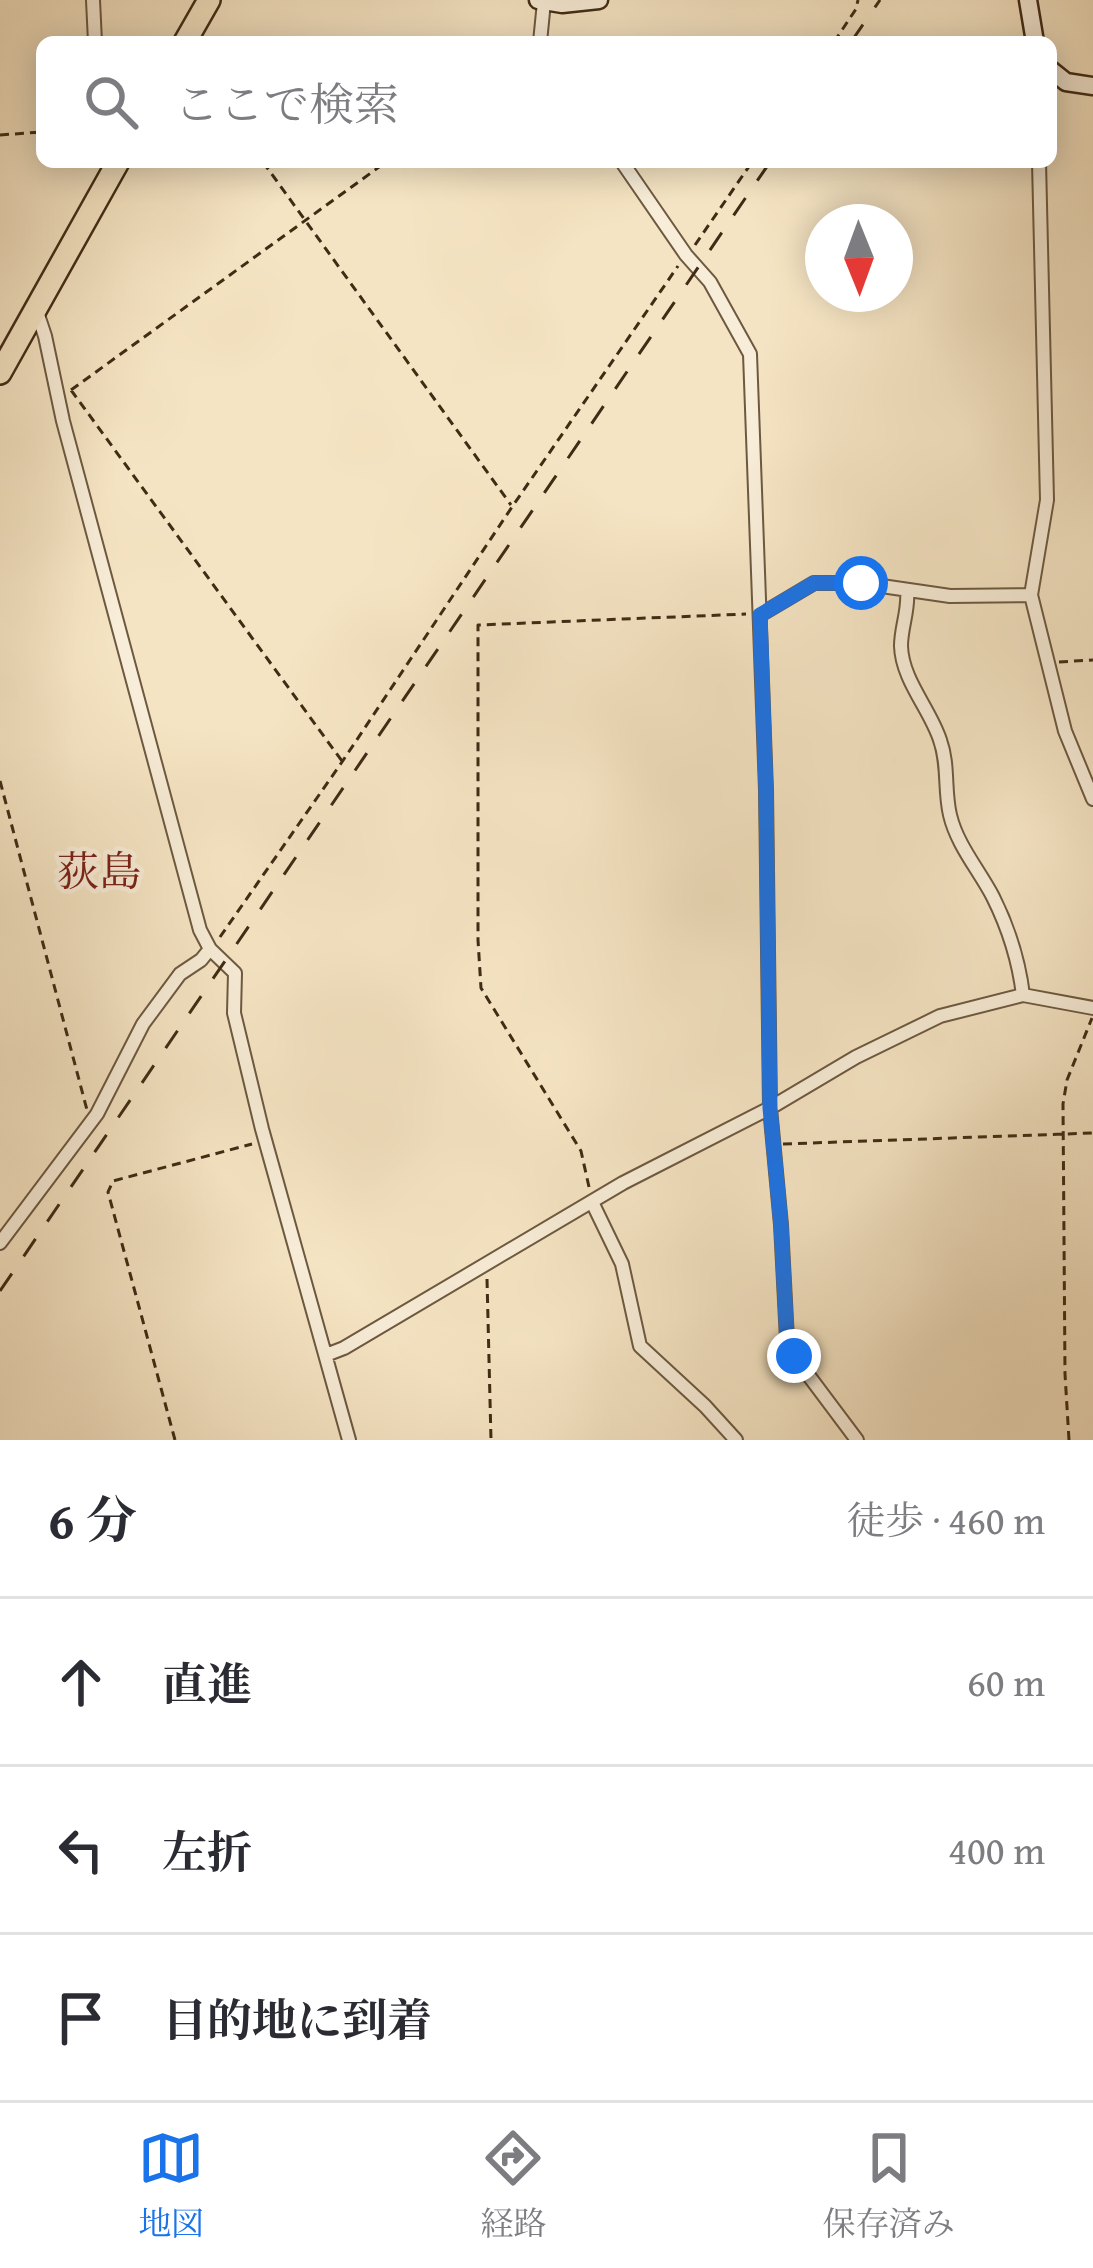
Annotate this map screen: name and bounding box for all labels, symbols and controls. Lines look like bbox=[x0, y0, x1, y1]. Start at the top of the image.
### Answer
search box bbox=[36, 36, 1057, 168]
icon: search bbox=[78, 69, 144, 135]
text: ここで検索 bbox=[174, 71, 399, 136]
north arrow bbox=[805, 204, 913, 312]
route start bbox=[834, 556, 888, 610]
district label: 荻島 bbox=[57, 840, 141, 901]
route end bbox=[767, 1329, 821, 1383]
text: 6 分 bbox=[48, 1482, 137, 1557]
text: 徒歩 · 460 m bbox=[847, 1491, 1045, 1548]
icon: ahead bbox=[48, 1649, 114, 1715]
text: 直進 bbox=[162, 1651, 252, 1716]
text: 60 m bbox=[967, 1653, 1045, 1710]
icon: left bbox=[48, 1817, 114, 1883]
text: 左折 bbox=[162, 1819, 252, 1884]
text: 400 m bbox=[948, 1821, 1045, 1878]
icon: arrive bbox=[48, 1985, 114, 2051]
text: 目的地に到着 bbox=[162, 1987, 432, 2052]
tab: 地図 bbox=[138, 2125, 204, 2247]
tab: 経路 bbox=[480, 2125, 546, 2247]
tab: 保存済み bbox=[823, 2125, 955, 2247]

